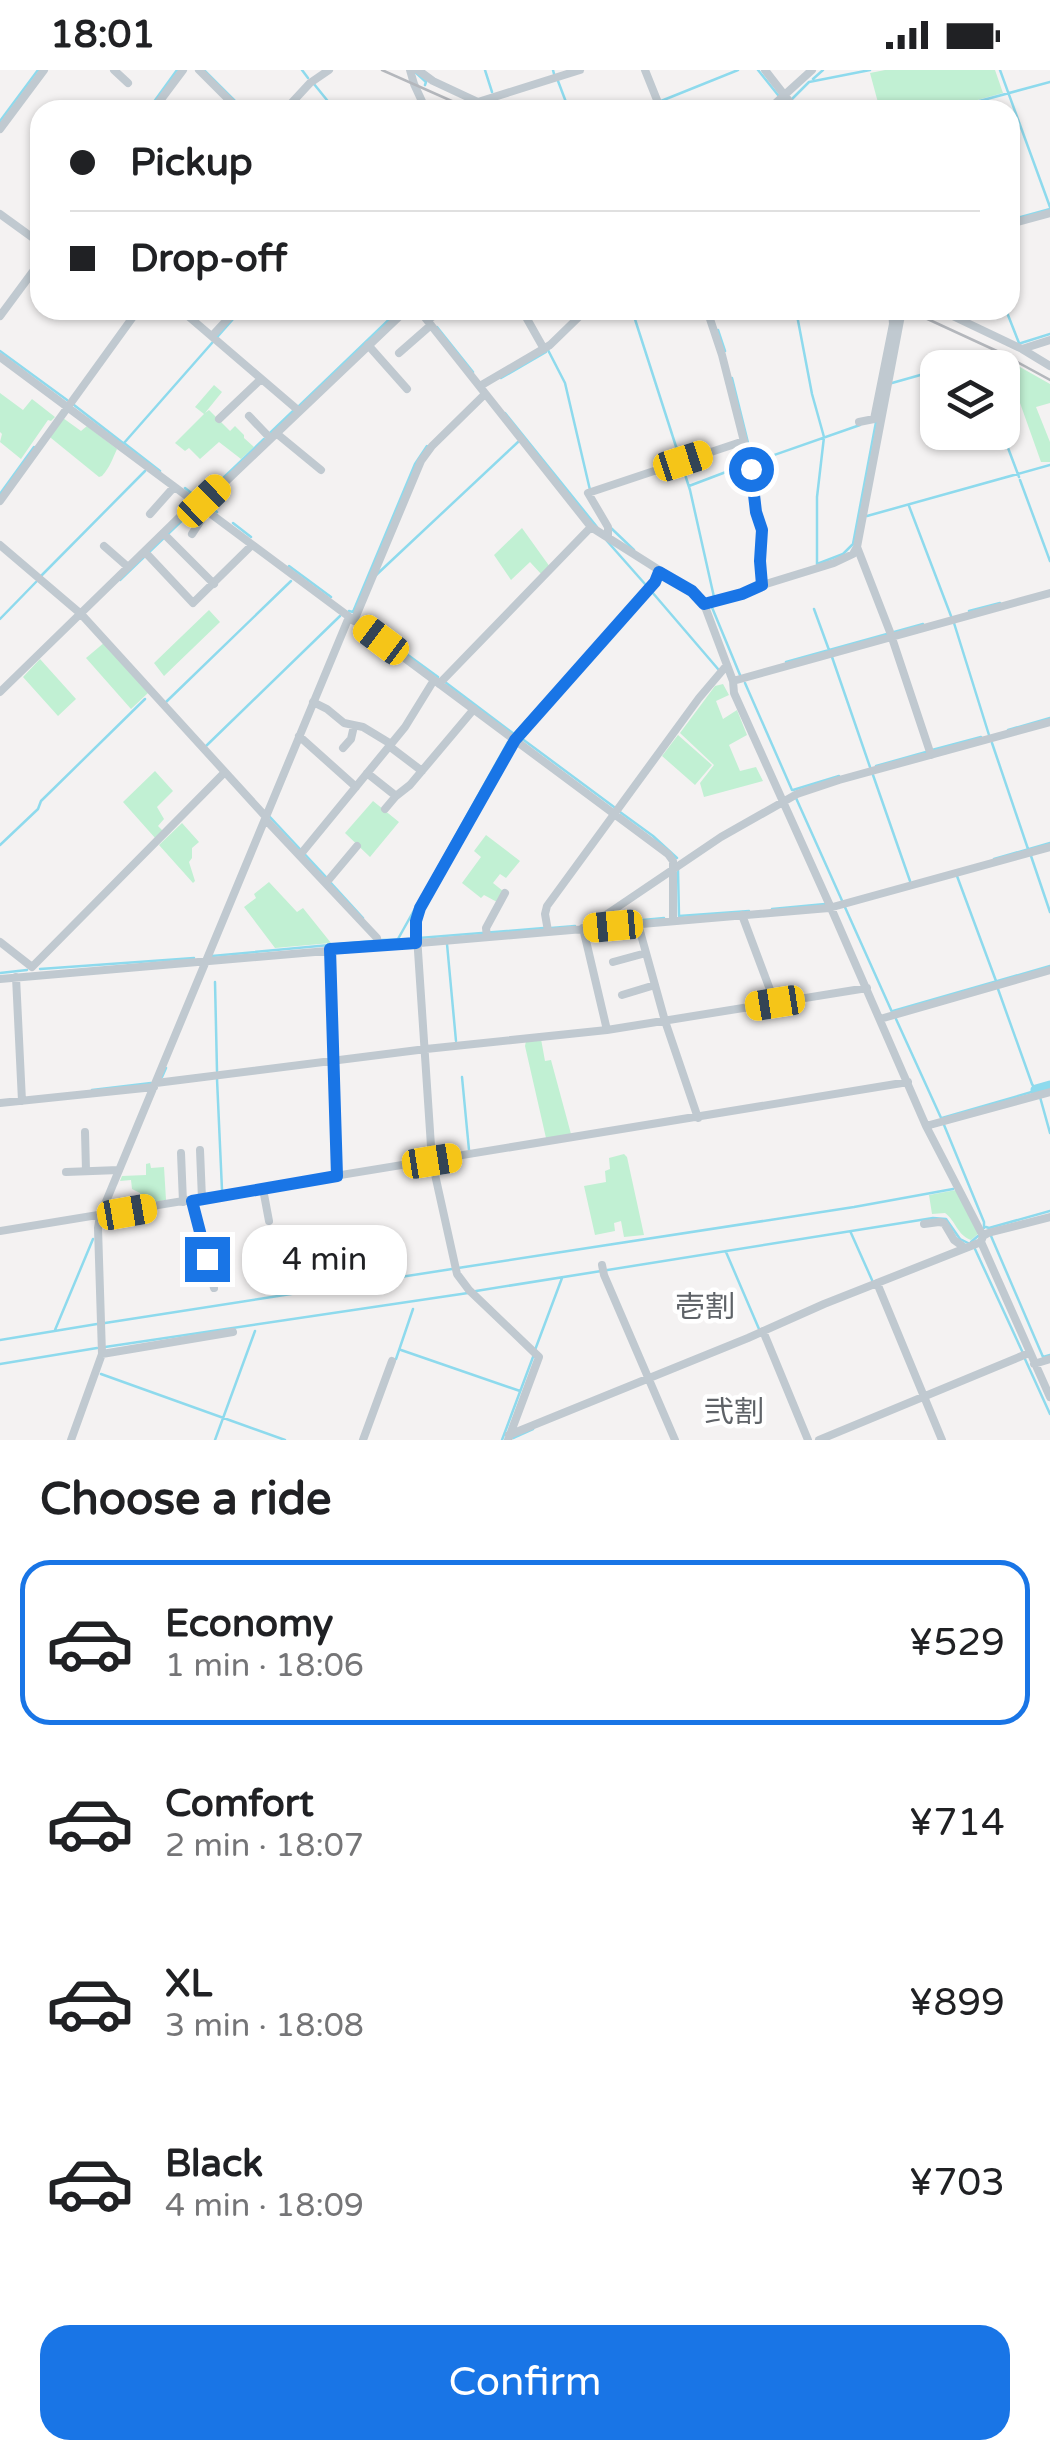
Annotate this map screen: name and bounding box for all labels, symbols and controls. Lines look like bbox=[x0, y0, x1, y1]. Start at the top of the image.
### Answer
text: 18:01 bbox=[50, 12, 155, 58]
text: Pickup bbox=[130, 140, 253, 186]
text: Drop-off bbox=[130, 236, 287, 282]
map controls bbox=[920, 350, 1020, 450]
button: layers bbox=[920, 350, 1020, 450]
car bbox=[650, 437, 716, 485]
route start bbox=[729, 447, 774, 492]
car bbox=[172, 469, 236, 533]
car bbox=[348, 610, 414, 670]
car bbox=[582, 908, 644, 944]
car bbox=[743, 983, 807, 1023]
car bbox=[400, 1141, 464, 1181]
car bbox=[95, 1192, 159, 1232]
callout: 4 min bbox=[242, 1224, 407, 1294]
route end bbox=[185, 1237, 230, 1282]
text: 4 min bbox=[282, 1241, 367, 1279]
district label: 壱割 bbox=[675, 1289, 735, 1326]
district label: 弐割 bbox=[704, 1394, 764, 1431]
text: Choose a ride bbox=[40, 1473, 331, 1527]
icon: car bbox=[45, 1598, 135, 1688]
text: Economy bbox=[165, 1601, 333, 1647]
text: ¥529 bbox=[908, 1620, 1005, 1666]
text: 1 min · 18:06 bbox=[165, 1647, 364, 1685]
icon: car bbox=[45, 1778, 135, 1868]
text: Comfort bbox=[165, 1781, 314, 1827]
text: ¥714 bbox=[908, 1800, 1005, 1846]
text: 2 min · 18:07 bbox=[165, 1827, 364, 1865]
icon: car bbox=[45, 1958, 135, 2048]
text: XL bbox=[165, 1961, 212, 2007]
text: ¥899 bbox=[908, 1980, 1005, 2026]
text: 3 min · 18:08 bbox=[165, 2007, 364, 2045]
icon: car bbox=[45, 2138, 135, 2228]
text: Black bbox=[165, 2141, 263, 2187]
text: ¥703 bbox=[908, 2160, 1005, 2206]
text: 4 min · 18:09 bbox=[165, 2187, 364, 2225]
button: Confirm bbox=[40, 2325, 1010, 2440]

